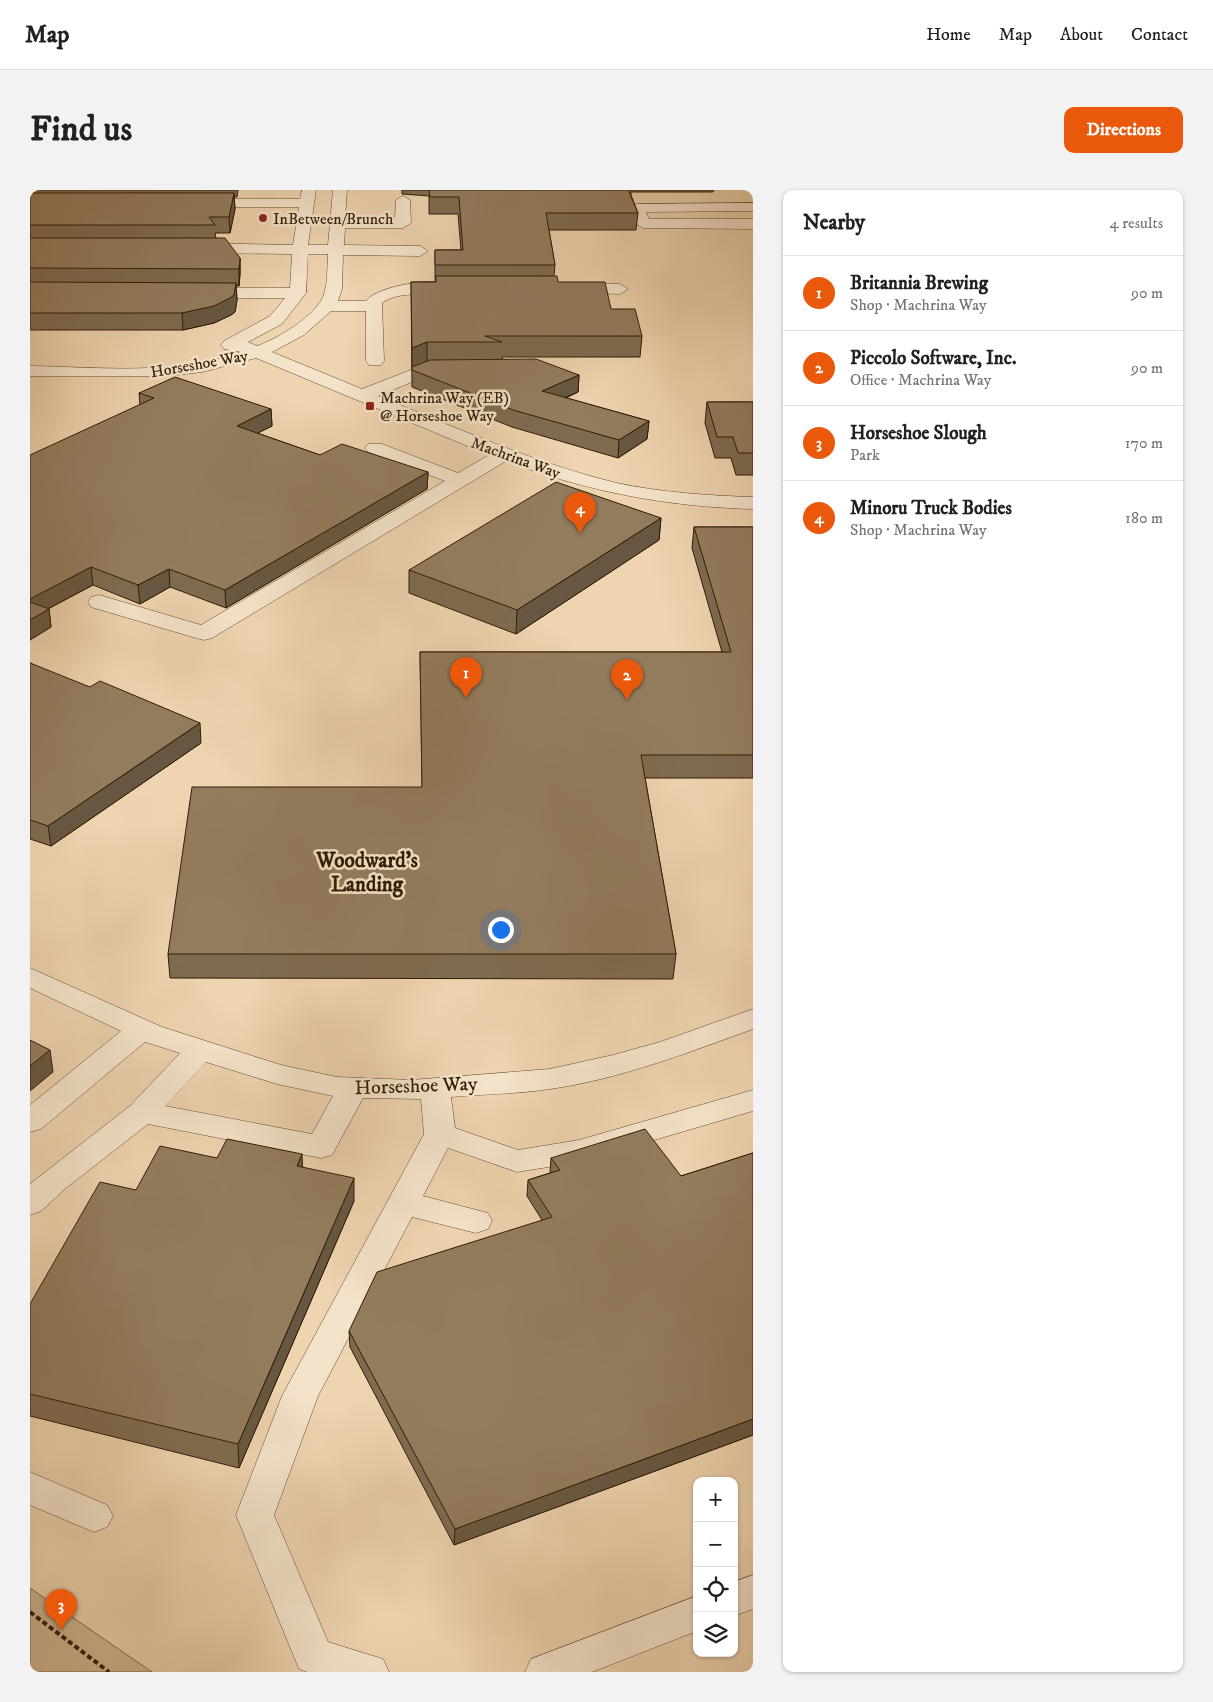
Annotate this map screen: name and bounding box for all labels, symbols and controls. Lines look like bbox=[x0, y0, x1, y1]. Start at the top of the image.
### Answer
text: Map bbox=[25, 20, 69, 50]
text: Home bbox=[926, 24, 971, 46]
text: Map bbox=[999, 24, 1032, 46]
text: About bbox=[1060, 24, 1103, 46]
text: Contact bbox=[1131, 24, 1188, 46]
button: Directions bbox=[1064, 107, 1183, 153]
text: Find us bbox=[30, 108, 132, 152]
place label: InBetween/Brunch bbox=[273, 209, 394, 229]
text: Nearby bbox=[803, 210, 865, 236]
marker: InBetween/Brunch bbox=[257, 212, 269, 224]
text: 4 results bbox=[1110, 213, 1163, 233]
text: Britannia Brewing bbox=[850, 272, 988, 295]
text: 1 bbox=[816, 283, 822, 303]
text: 90 m bbox=[1131, 283, 1163, 303]
text: Shop · Machrina Way bbox=[850, 295, 987, 315]
street label: Horseshoe Way bbox=[149, 346, 250, 382]
text: Piccolo Software, Inc. bbox=[850, 347, 1016, 370]
text: 2 bbox=[815, 358, 823, 378]
text: 90 m bbox=[1131, 358, 1163, 378]
text: Office · Machrina Way bbox=[850, 370, 991, 390]
place label: Machrina Way (EB) @ Horseshoe Way bbox=[380, 388, 509, 426]
marker: Machrina Way (EB) @ Horseshoe Way bbox=[364, 400, 376, 412]
text: Horseshoe Slough bbox=[850, 422, 987, 445]
street label: Machrina Way bbox=[468, 433, 563, 483]
text: 3 bbox=[816, 433, 822, 453]
text: 170 m bbox=[1125, 433, 1163, 453]
text: Park bbox=[850, 445, 880, 465]
pin: 4 bbox=[564, 492, 596, 533]
text: Minoru Truck Bodies bbox=[850, 497, 1012, 520]
text: 4 bbox=[814, 508, 824, 528]
text: 180 m bbox=[1125, 508, 1163, 528]
text: Shop · Machrina Way bbox=[850, 520, 987, 540]
pin: 1 bbox=[450, 657, 482, 698]
pin: 2 bbox=[611, 659, 643, 700]
district label: Woodward's Landing bbox=[315, 848, 418, 898]
your location bbox=[488, 917, 514, 943]
street label: Horseshoe Way bbox=[354, 1072, 478, 1101]
map controls bbox=[693, 1477, 738, 1657]
button: + bbox=[693, 1477, 738, 1522]
button: − bbox=[693, 1522, 738, 1567]
button: locate bbox=[693, 1567, 738, 1612]
pin: 3 bbox=[45, 1589, 77, 1630]
button: layers bbox=[693, 1612, 738, 1657]

